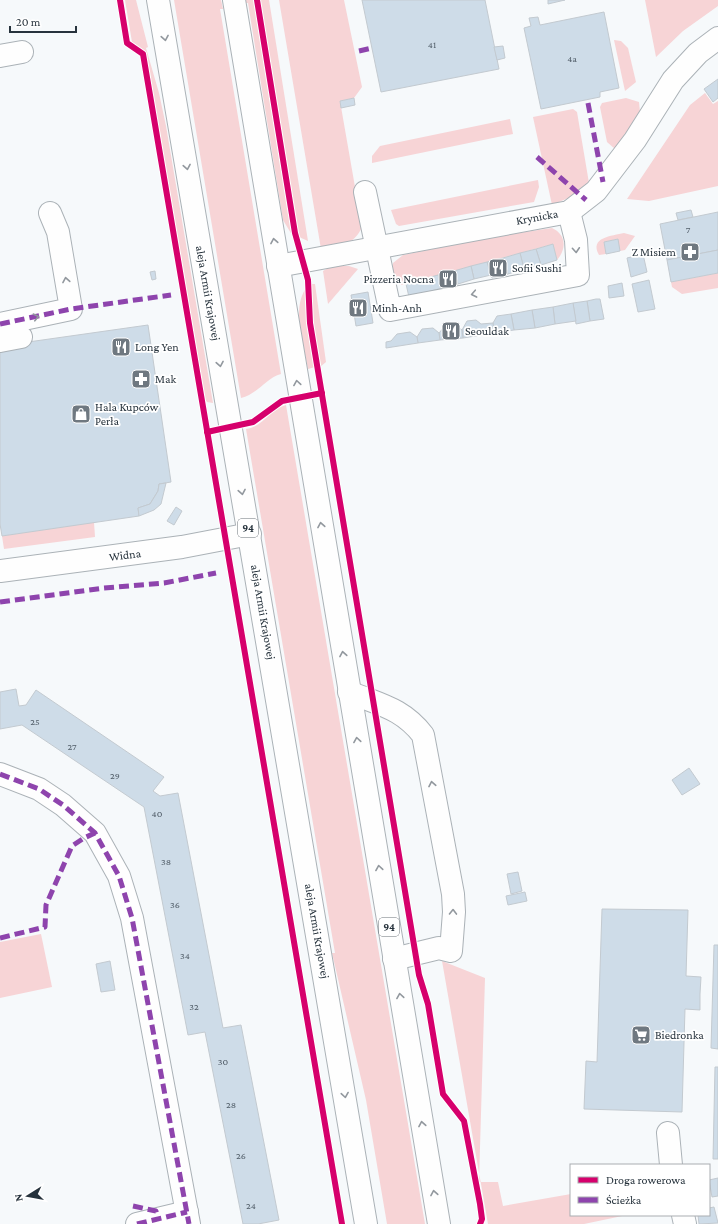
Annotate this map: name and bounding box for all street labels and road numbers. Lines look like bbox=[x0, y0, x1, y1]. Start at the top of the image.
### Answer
street label: Krynicka bbox=[515, 206, 560, 228]
street label: aleja Armii Krajowej bbox=[193, 244, 223, 342]
road number: 94 bbox=[238, 519, 258, 537]
street label: Widna bbox=[108, 546, 142, 564]
street label: aleja Armii Krajowej bbox=[248, 563, 278, 661]
street label: aleja Armii Krajowej bbox=[302, 882, 332, 980]
road number: 94 bbox=[379, 918, 399, 936]

